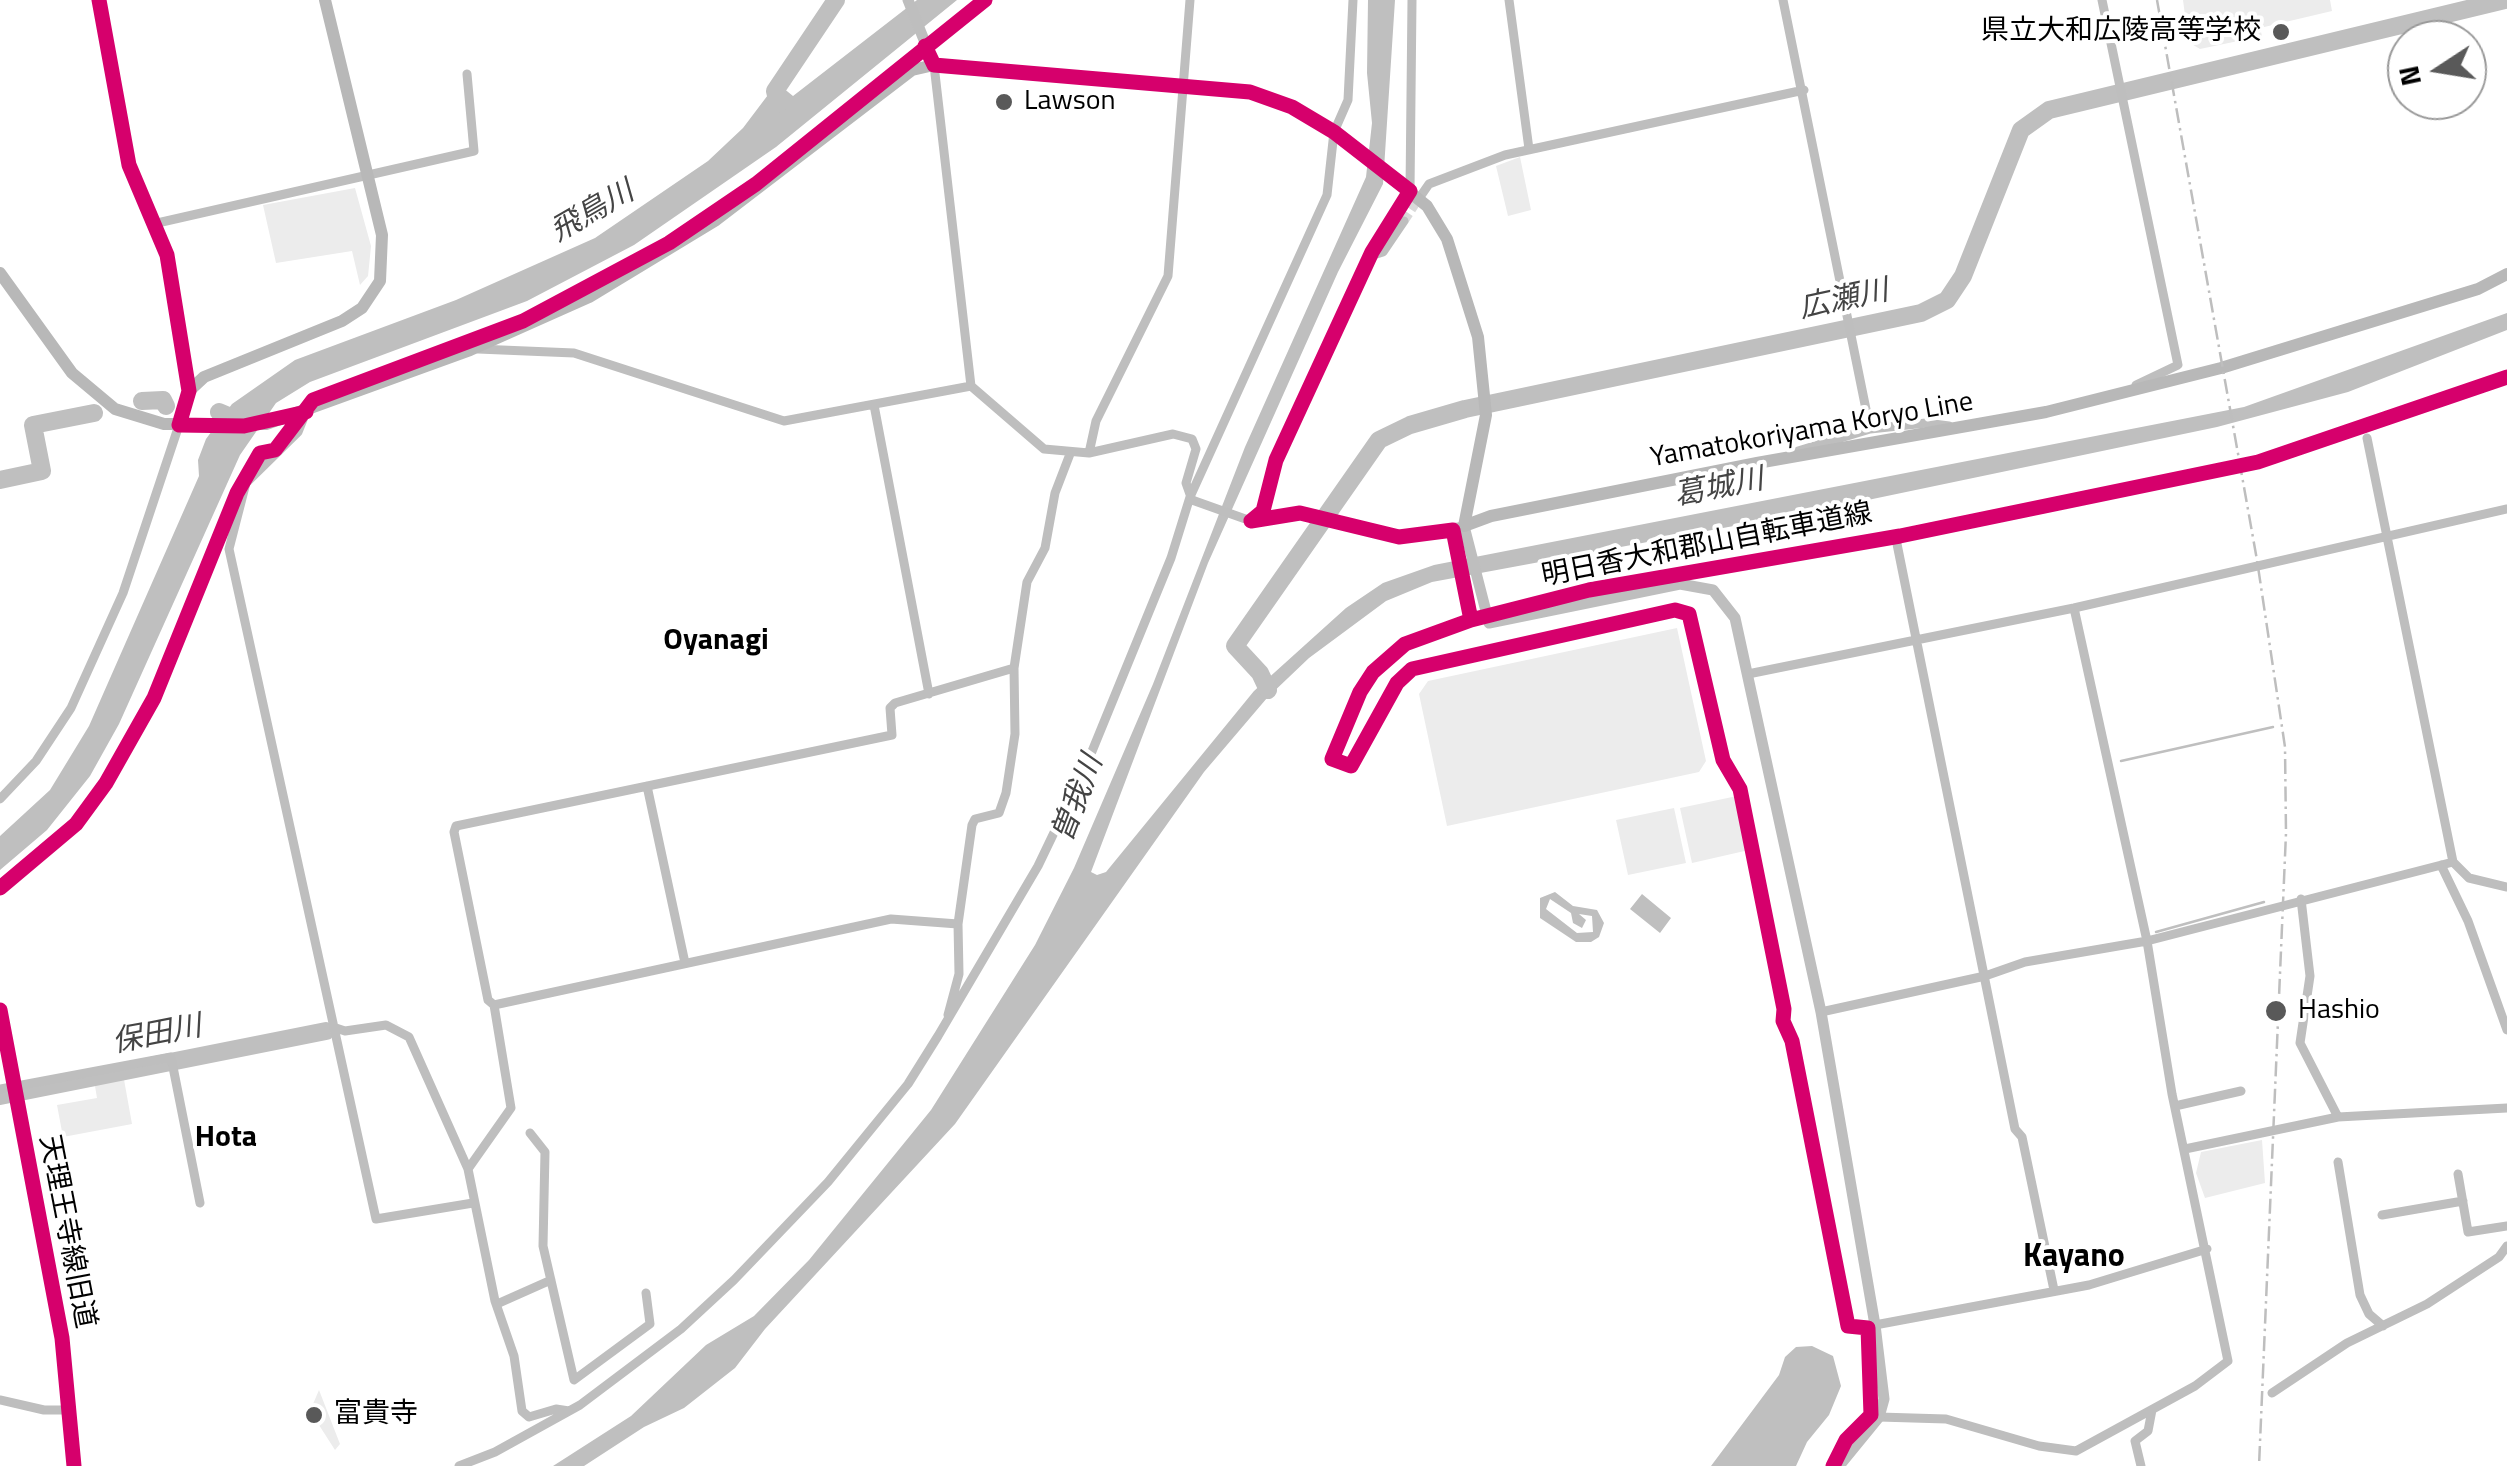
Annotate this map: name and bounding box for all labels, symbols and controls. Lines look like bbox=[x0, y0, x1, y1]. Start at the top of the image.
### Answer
place label: 県立大和広陵高等学校 bbox=[1981, 15, 2261, 49]
north arrow bbox=[2387, 20, 2487, 120]
marker: 県立大和広陵高等学校 bbox=[2270, 21, 2292, 43]
text: N bbox=[2386, 62, 2432, 90]
place label: Lawson bbox=[1024, 85, 1116, 119]
marker: Lawson bbox=[993, 91, 1015, 113]
water label: 飛鳥川 bbox=[545, 175, 641, 251]
water label: 広瀬川 bbox=[1796, 274, 1892, 328]
street label: Yamatokoriyama Koryo Line bbox=[1648, 386, 1976, 476]
water label: 葛城川 bbox=[1671, 463, 1767, 515]
street label: 明日香大和郡山自転車道線 bbox=[1539, 497, 1875, 595]
district label: Oyanagi bbox=[663, 624, 769, 660]
water label: 曽我川 bbox=[1046, 751, 1112, 847]
place label: Hashio bbox=[2298, 994, 2380, 1028]
marker: Hashio bbox=[2263, 998, 2289, 1024]
water label: 保田川 bbox=[109, 1010, 205, 1062]
district label: Hota bbox=[195, 1121, 257, 1157]
street label: 天理王寺線旧道 bbox=[31, 1133, 101, 1331]
district label: Kayano bbox=[2023, 1239, 2125, 1277]
place label: 富貴寺 bbox=[334, 1398, 418, 1432]
marker: 富貴寺 bbox=[303, 1404, 325, 1426]

